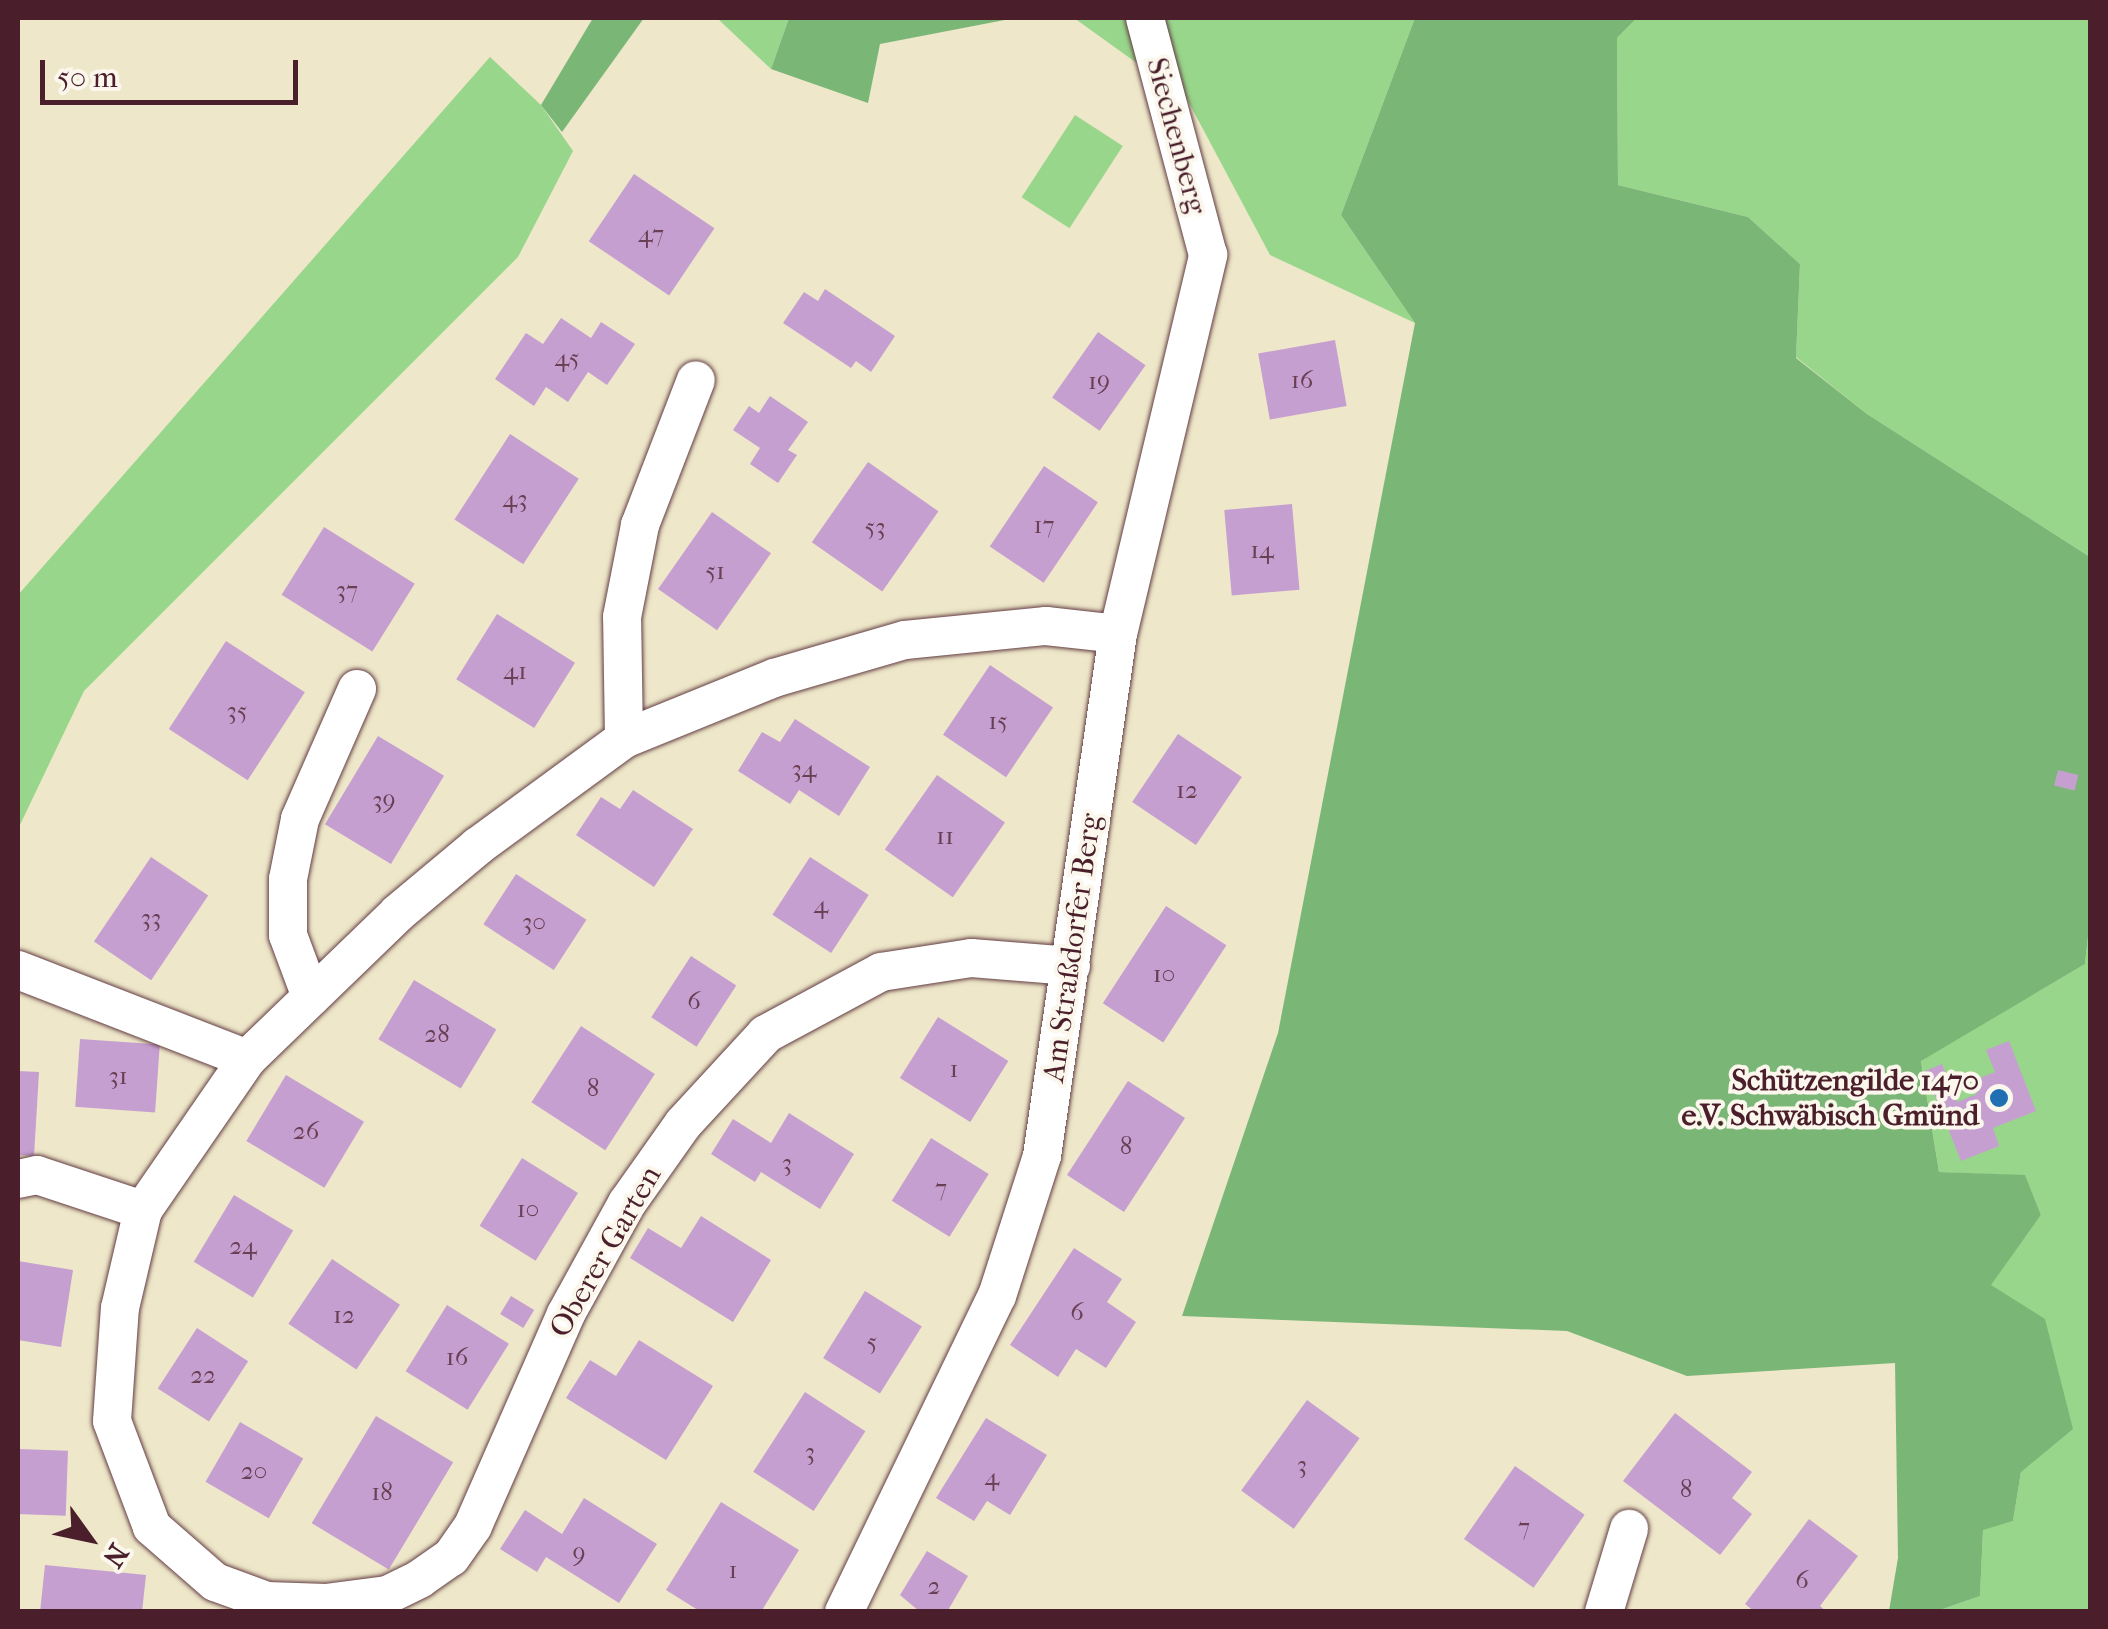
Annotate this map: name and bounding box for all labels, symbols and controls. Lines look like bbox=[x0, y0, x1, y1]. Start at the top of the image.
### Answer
scale bar bbox=[45, 40, 302, 102]
street label: Siechenberg bbox=[1138, 54, 1214, 218]
text: 50 m bbox=[57, 60, 118, 95]
house number: 47 bbox=[638, 219, 664, 249]
house number: 45 bbox=[555, 343, 579, 373]
house number: 16 bbox=[1291, 365, 1313, 395]
house number: 19 bbox=[1088, 366, 1110, 396]
house number: 43 bbox=[502, 484, 528, 514]
house number: 17 bbox=[1034, 510, 1054, 540]
house number: 53 bbox=[864, 512, 886, 542]
house number: 14 bbox=[1250, 535, 1274, 565]
house number: 51 bbox=[705, 556, 725, 586]
house number: 37 bbox=[336, 575, 358, 605]
house number: 41 bbox=[503, 656, 527, 686]
house number: 35 bbox=[226, 696, 248, 726]
house number: 15 bbox=[988, 706, 1008, 736]
house number: 34 bbox=[791, 754, 817, 784]
house number: 12 bbox=[1176, 775, 1198, 805]
house number: 39 bbox=[372, 785, 396, 815]
street label: Am Straßdorfer Berg bbox=[1036, 811, 1110, 1085]
house number: 11 bbox=[936, 821, 954, 851]
house number: 4 bbox=[814, 890, 828, 920]
house number: 33 bbox=[141, 903, 161, 933]
house number: 30 bbox=[522, 907, 546, 937]
house number: 10 bbox=[1153, 959, 1175, 989]
house number: 6 bbox=[687, 986, 701, 1016]
house number: 28 bbox=[424, 1019, 450, 1049]
house number: 1 bbox=[950, 1054, 958, 1084]
house number: 31 bbox=[108, 1061, 128, 1091]
place label: Schützengilde 1470 e.V. Schwäbisch Gmünd bbox=[1682, 1063, 1979, 1134]
house number: 8 bbox=[587, 1073, 599, 1103]
marker: Schützengilde 1470 e.V. Schwäbisch Gmünd bbox=[1988, 1087, 2010, 1109]
house number: 26 bbox=[293, 1116, 319, 1146]
house number: 8 bbox=[1120, 1131, 1132, 1161]
house number: 3 bbox=[782, 1148, 792, 1178]
street label: Oberer Garten bbox=[542, 1160, 670, 1344]
house number: 7 bbox=[935, 1173, 947, 1203]
house number: 10 bbox=[517, 1194, 539, 1224]
house number: 24 bbox=[229, 1231, 257, 1261]
house number: 6 bbox=[1070, 1297, 1084, 1327]
house number: 12 bbox=[333, 1300, 355, 1330]
house number: 5 bbox=[867, 1327, 877, 1357]
house number: 16 bbox=[446, 1342, 468, 1372]
house number: 22 bbox=[190, 1360, 216, 1390]
house number: 3 bbox=[805, 1437, 815, 1467]
house number: 3 bbox=[1297, 1450, 1307, 1480]
house number: 20 bbox=[241, 1456, 267, 1486]
house number: 4 bbox=[985, 1462, 999, 1492]
house number: 8 bbox=[1680, 1474, 1692, 1504]
house number: 18 bbox=[371, 1477, 393, 1507]
north arrow bbox=[40, 1489, 140, 1589]
house number: 7 bbox=[1518, 1512, 1530, 1542]
text: N bbox=[96, 1538, 135, 1574]
house number: 9 bbox=[572, 1538, 586, 1568]
house number: 1 bbox=[729, 1555, 737, 1585]
house number: 6 bbox=[1795, 1565, 1809, 1595]
house number: 2 bbox=[928, 1571, 940, 1601]

